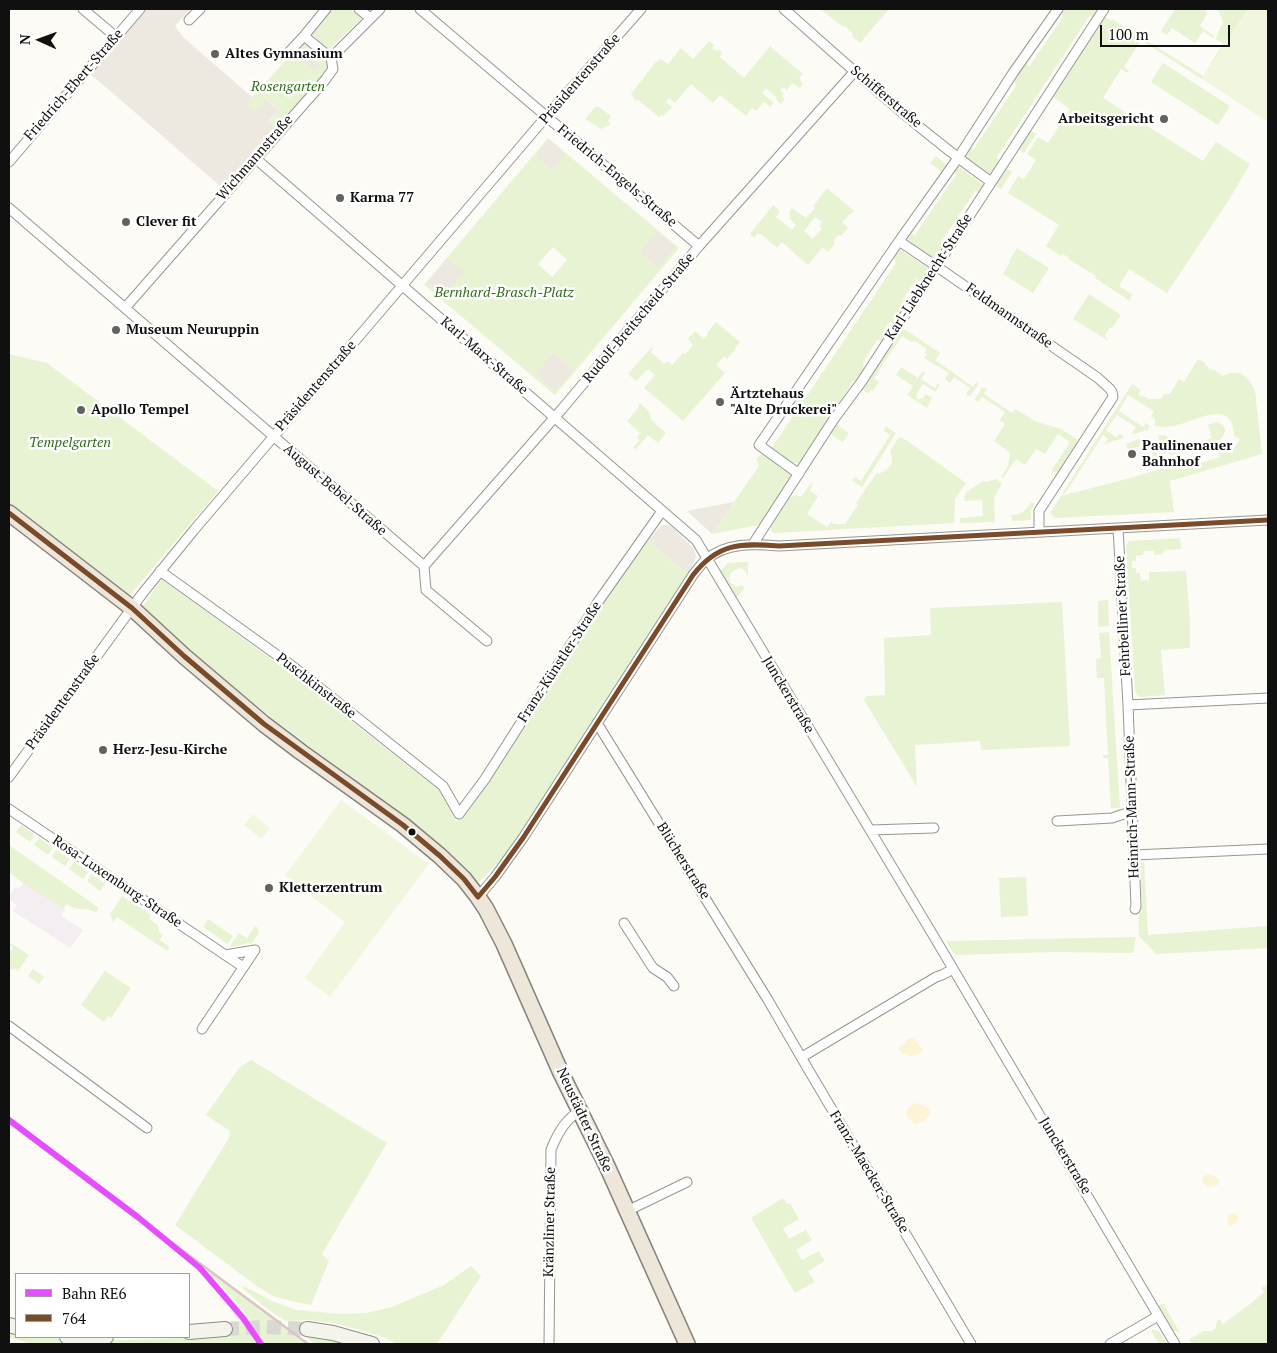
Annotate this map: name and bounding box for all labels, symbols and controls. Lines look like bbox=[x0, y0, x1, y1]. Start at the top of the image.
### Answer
north arrow bbox=[15, 15, 65, 65]
scale bar bbox=[1102, 15, 1232, 47]
text: 100 m bbox=[1108, 24, 1149, 44]
street label: Friedrich-Ebert-Straße bbox=[21, 26, 127, 144]
street label: Präsidentenstraße bbox=[536, 30, 624, 128]
text: N bbox=[15, 34, 34, 45]
place label: Altes Gymnasium bbox=[225, 46, 343, 62]
marker: Altes Gymnasium bbox=[209, 48, 221, 60]
street label: Schifferstraße bbox=[847, 62, 925, 132]
park label: Rosengarten bbox=[251, 79, 325, 95]
place label: Arbeitsgericht bbox=[1058, 111, 1154, 127]
street label: Wichmannstraße bbox=[213, 112, 297, 204]
marker: Arbeitsgericht bbox=[1158, 113, 1170, 125]
street label: Friedrich-Engels-Straße bbox=[554, 121, 680, 231]
place label: Karma 77 bbox=[350, 190, 414, 206]
marker: Karma 77 bbox=[334, 192, 346, 204]
street label: Karl-Liebknecht-Straße bbox=[882, 211, 976, 343]
place label: Clever fit bbox=[136, 214, 197, 230]
marker: Clever fit bbox=[120, 216, 132, 228]
street label: Rudolf-Breitscheid-Straße bbox=[580, 250, 698, 386]
street label: Feldmannstraße bbox=[962, 280, 1056, 352]
park label: Bernhard-Brasch-Platz bbox=[435, 285, 573, 301]
street label: Karl-Marx-Straße bbox=[437, 314, 531, 398]
place label: Museum Neuruppin bbox=[126, 322, 259, 338]
marker: Museum Neuruppin bbox=[110, 324, 122, 336]
street label: Präsidentenstraße bbox=[272, 337, 360, 435]
place label: Ärtztehaus "Alte Druckerei" bbox=[730, 386, 837, 418]
marker: Ärtztehaus "Alte Druckerei" bbox=[714, 396, 726, 408]
place label: Apollo Tempel bbox=[91, 402, 189, 418]
marker: Apollo Tempel bbox=[75, 404, 87, 416]
park label: Tempelgarten bbox=[29, 435, 111, 451]
place label: Paulinenauer Bahnhof bbox=[1142, 438, 1232, 471]
street label: August-Bebel-Straße bbox=[280, 441, 390, 539]
marker: Paulinenauer Bahnhof bbox=[1126, 448, 1138, 460]
street label: Fehrbelliner Straße bbox=[1111, 555, 1135, 677]
street label: Franz-Künstler-Straße bbox=[515, 598, 605, 726]
street label: Puschkinstraße bbox=[273, 650, 359, 722]
street label: Präsidentenstraße bbox=[23, 651, 103, 753]
street label: Junckerstraße bbox=[758, 653, 818, 737]
street label: Heinrich-Mann-Straße bbox=[1121, 735, 1143, 879]
place label: Herz-Jesu-Kirche bbox=[113, 742, 227, 758]
marker: Herz-Jesu-Kirche bbox=[97, 744, 109, 756]
street label: Blücherstraße bbox=[653, 819, 713, 903]
unlabelled marker bbox=[407, 827, 417, 837]
street label: Rosa-Luxemburg-Straße bbox=[49, 832, 185, 932]
place label: Kletterzentrum bbox=[279, 880, 382, 896]
marker: Kletterzentrum bbox=[263, 882, 275, 894]
street label: Neustädter Straße bbox=[552, 1065, 616, 1175]
street label: Franz-Maecker-Straße bbox=[826, 1108, 912, 1236]
street label: Junckerstraße bbox=[1035, 1114, 1095, 1198]
street label: Kränzliner Straße bbox=[541, 1167, 559, 1277]
legend bbox=[15, 1273, 190, 1338]
text: Bahn RE6 bbox=[62, 1283, 126, 1303]
text: 764 bbox=[62, 1308, 86, 1328]

